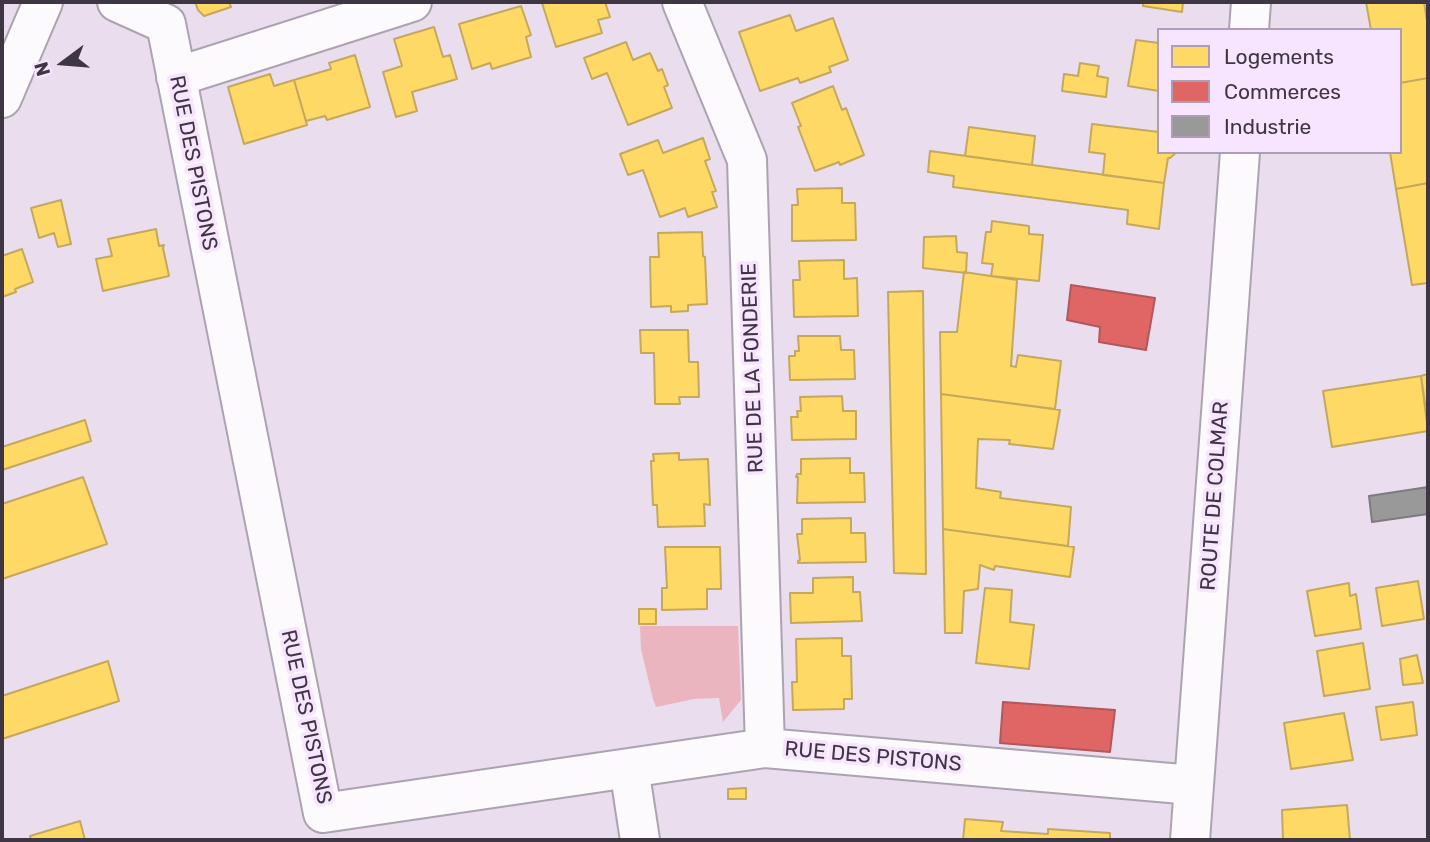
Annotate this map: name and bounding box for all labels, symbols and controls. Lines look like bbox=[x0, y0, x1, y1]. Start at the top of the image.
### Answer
north arrow bbox=[28, 28, 98, 98]
legend bbox=[1157, 28, 1402, 154]
text: Logements bbox=[1224, 44, 1334, 69]
text: N bbox=[29, 59, 55, 79]
street label: RUE DES PISTONS bbox=[164, 73, 222, 253]
text: Commerces bbox=[1224, 79, 1341, 104]
text: Industrie bbox=[1224, 114, 1311, 139]
street label: RUE DE LA FONDERIE bbox=[737, 263, 769, 473]
street label: ROUTE DE COLMAR bbox=[1196, 401, 1234, 591]
street label: RUE DES PISTONS bbox=[275, 628, 337, 806]
street label: RUE DES PISTONS bbox=[783, 737, 963, 777]

